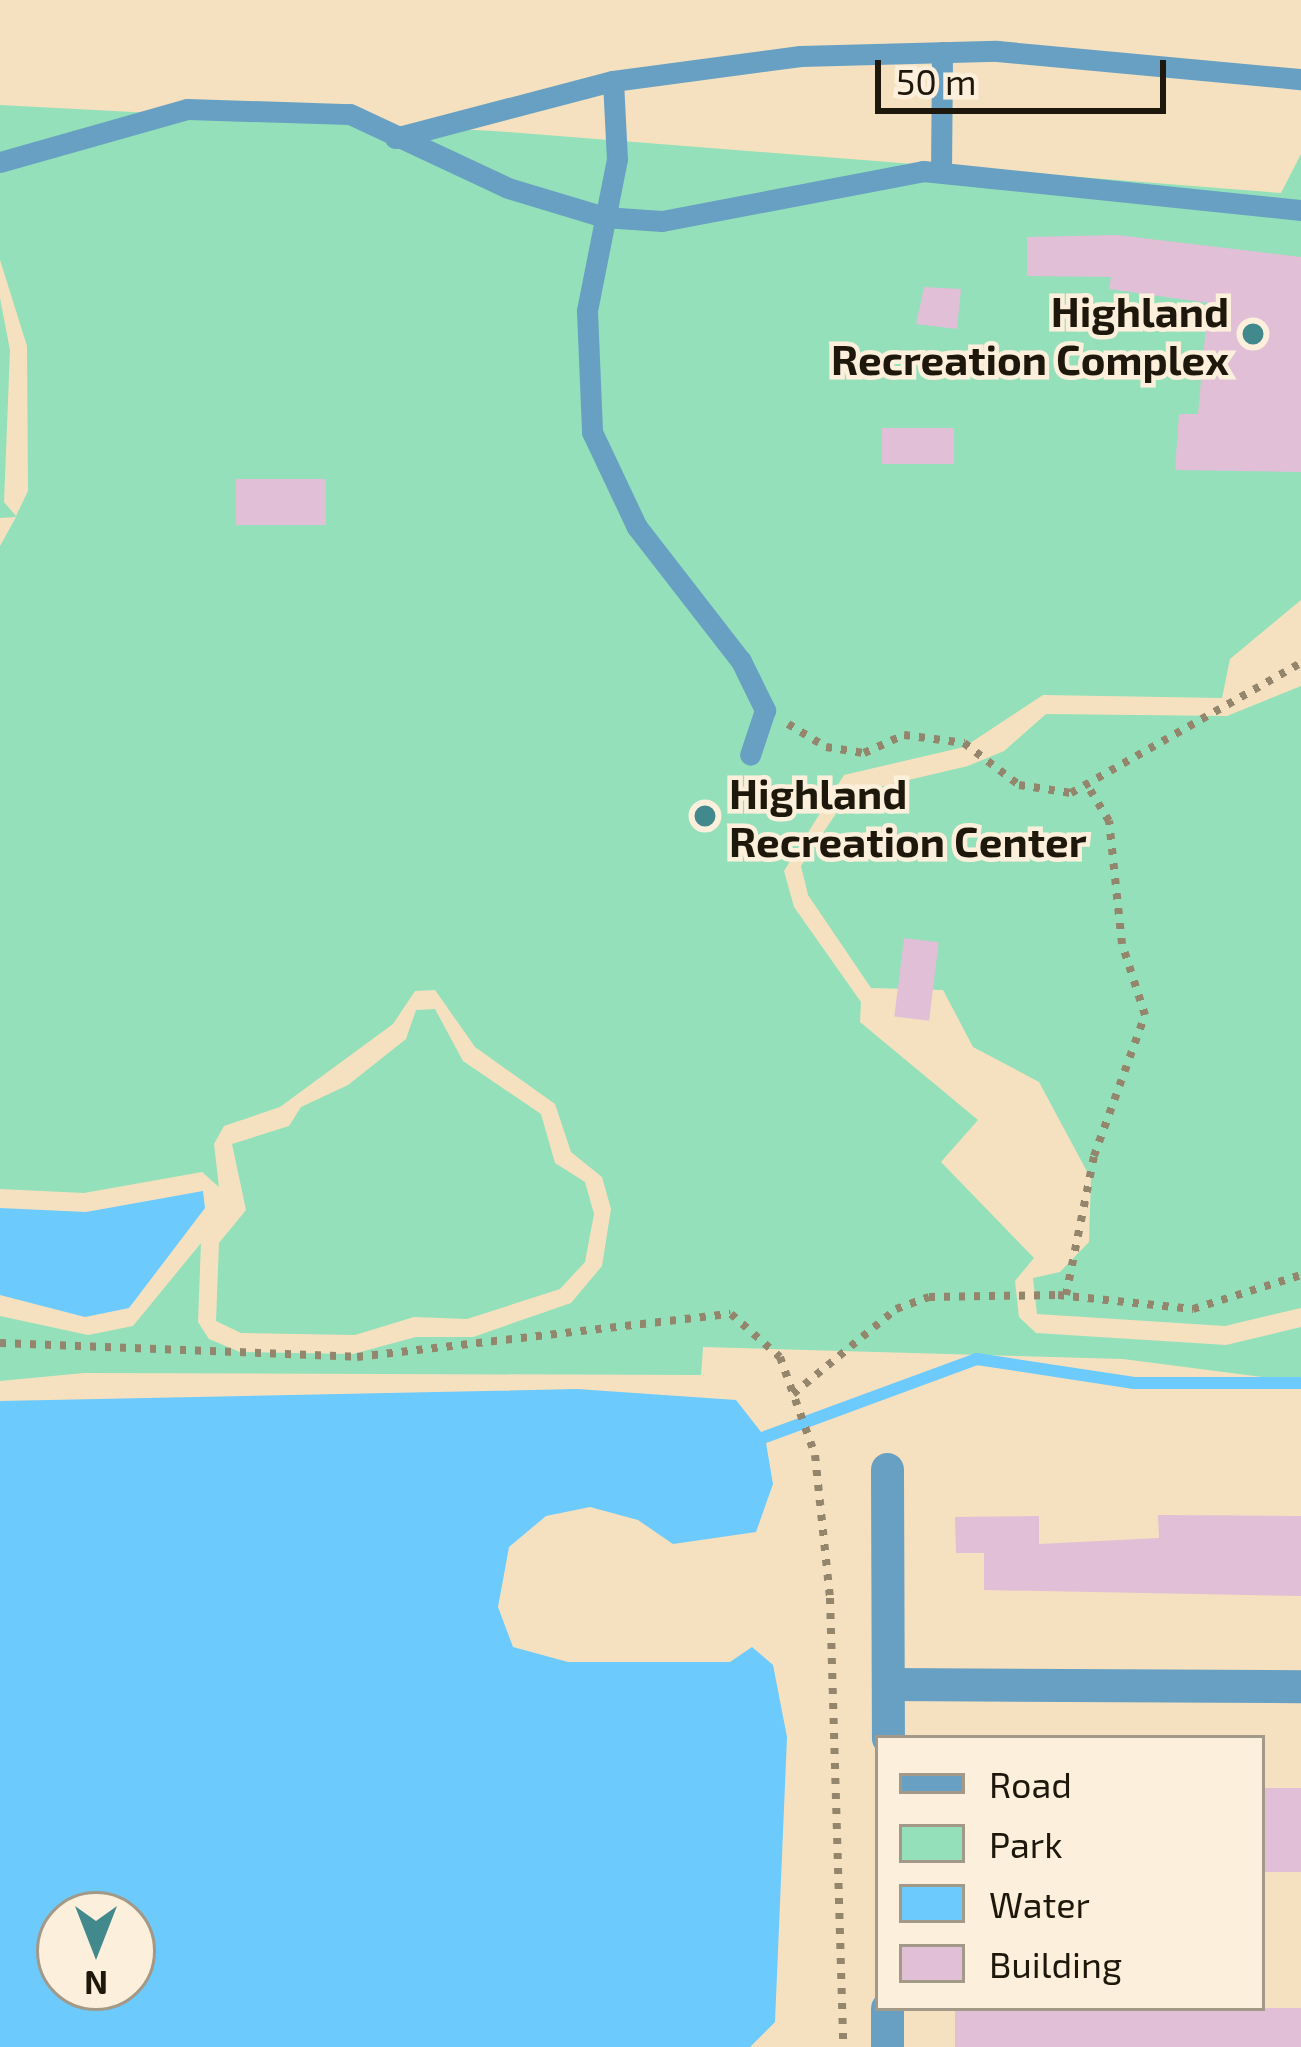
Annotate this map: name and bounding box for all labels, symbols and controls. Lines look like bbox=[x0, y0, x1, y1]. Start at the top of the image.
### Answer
scale bar bbox=[881, 36, 1172, 110]
text: 50 m bbox=[896, 59, 977, 102]
place label: Highland Recreation Complex bbox=[831, 285, 1229, 384]
marker: Highland Recreation Complex bbox=[1240, 321, 1266, 347]
place label: Highland Recreation Center bbox=[729, 767, 1087, 866]
marker: Highland Recreation Center bbox=[692, 803, 718, 829]
legend bbox=[875, 1735, 1265, 2011]
text: Road bbox=[989, 1762, 1072, 1805]
text: Park bbox=[989, 1822, 1063, 1865]
text: Water bbox=[989, 1882, 1090, 1925]
north arrow bbox=[36, 1891, 156, 2011]
text: Building bbox=[989, 1942, 1122, 1985]
text: N bbox=[84, 1964, 108, 2004]

